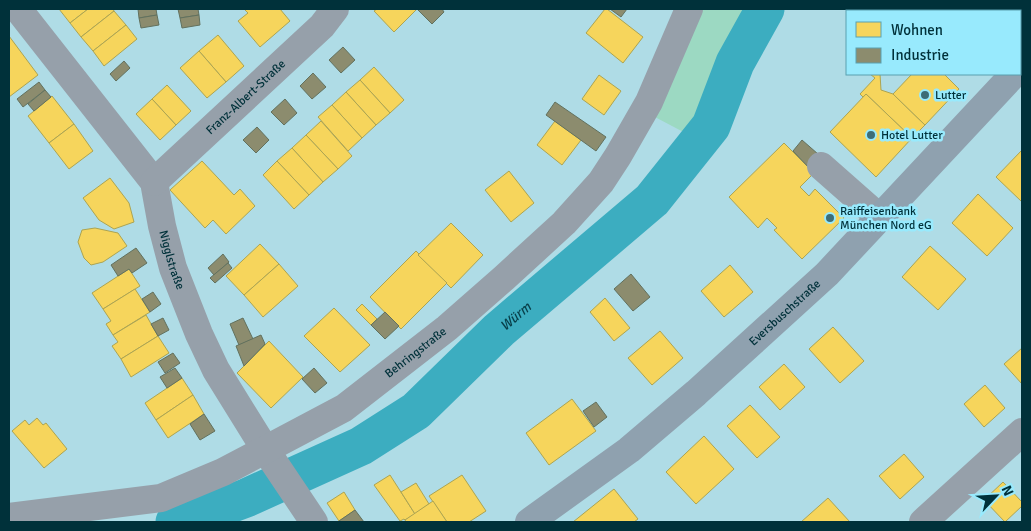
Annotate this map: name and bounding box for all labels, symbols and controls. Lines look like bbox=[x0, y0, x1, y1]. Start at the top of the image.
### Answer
legend bbox=[846, 10, 1021, 75]
text: Wohnen bbox=[891, 21, 943, 39]
text: Industrie bbox=[891, 46, 949, 64]
street label: Franz-Albert-Straße bbox=[203, 56, 289, 138]
place label: Lutter bbox=[935, 88, 967, 103]
marker: Lutter bbox=[919, 89, 931, 101]
place label: Hotel Lutter bbox=[881, 128, 943, 143]
marker: Hotel Lutter bbox=[865, 129, 877, 141]
place label: Raiffeisenbank München Nord eG bbox=[840, 204, 932, 233]
marker: Raiffeisenbank München Nord eG bbox=[824, 212, 836, 224]
street label: Nigglstraße bbox=[156, 229, 188, 292]
street label: Eversbuschstraße bbox=[746, 276, 824, 349]
water label: Würm bbox=[496, 298, 535, 334]
street label: Behringstraße bbox=[382, 324, 449, 381]
north arrow bbox=[971, 471, 1021, 521]
text: N bbox=[998, 483, 1017, 499]

